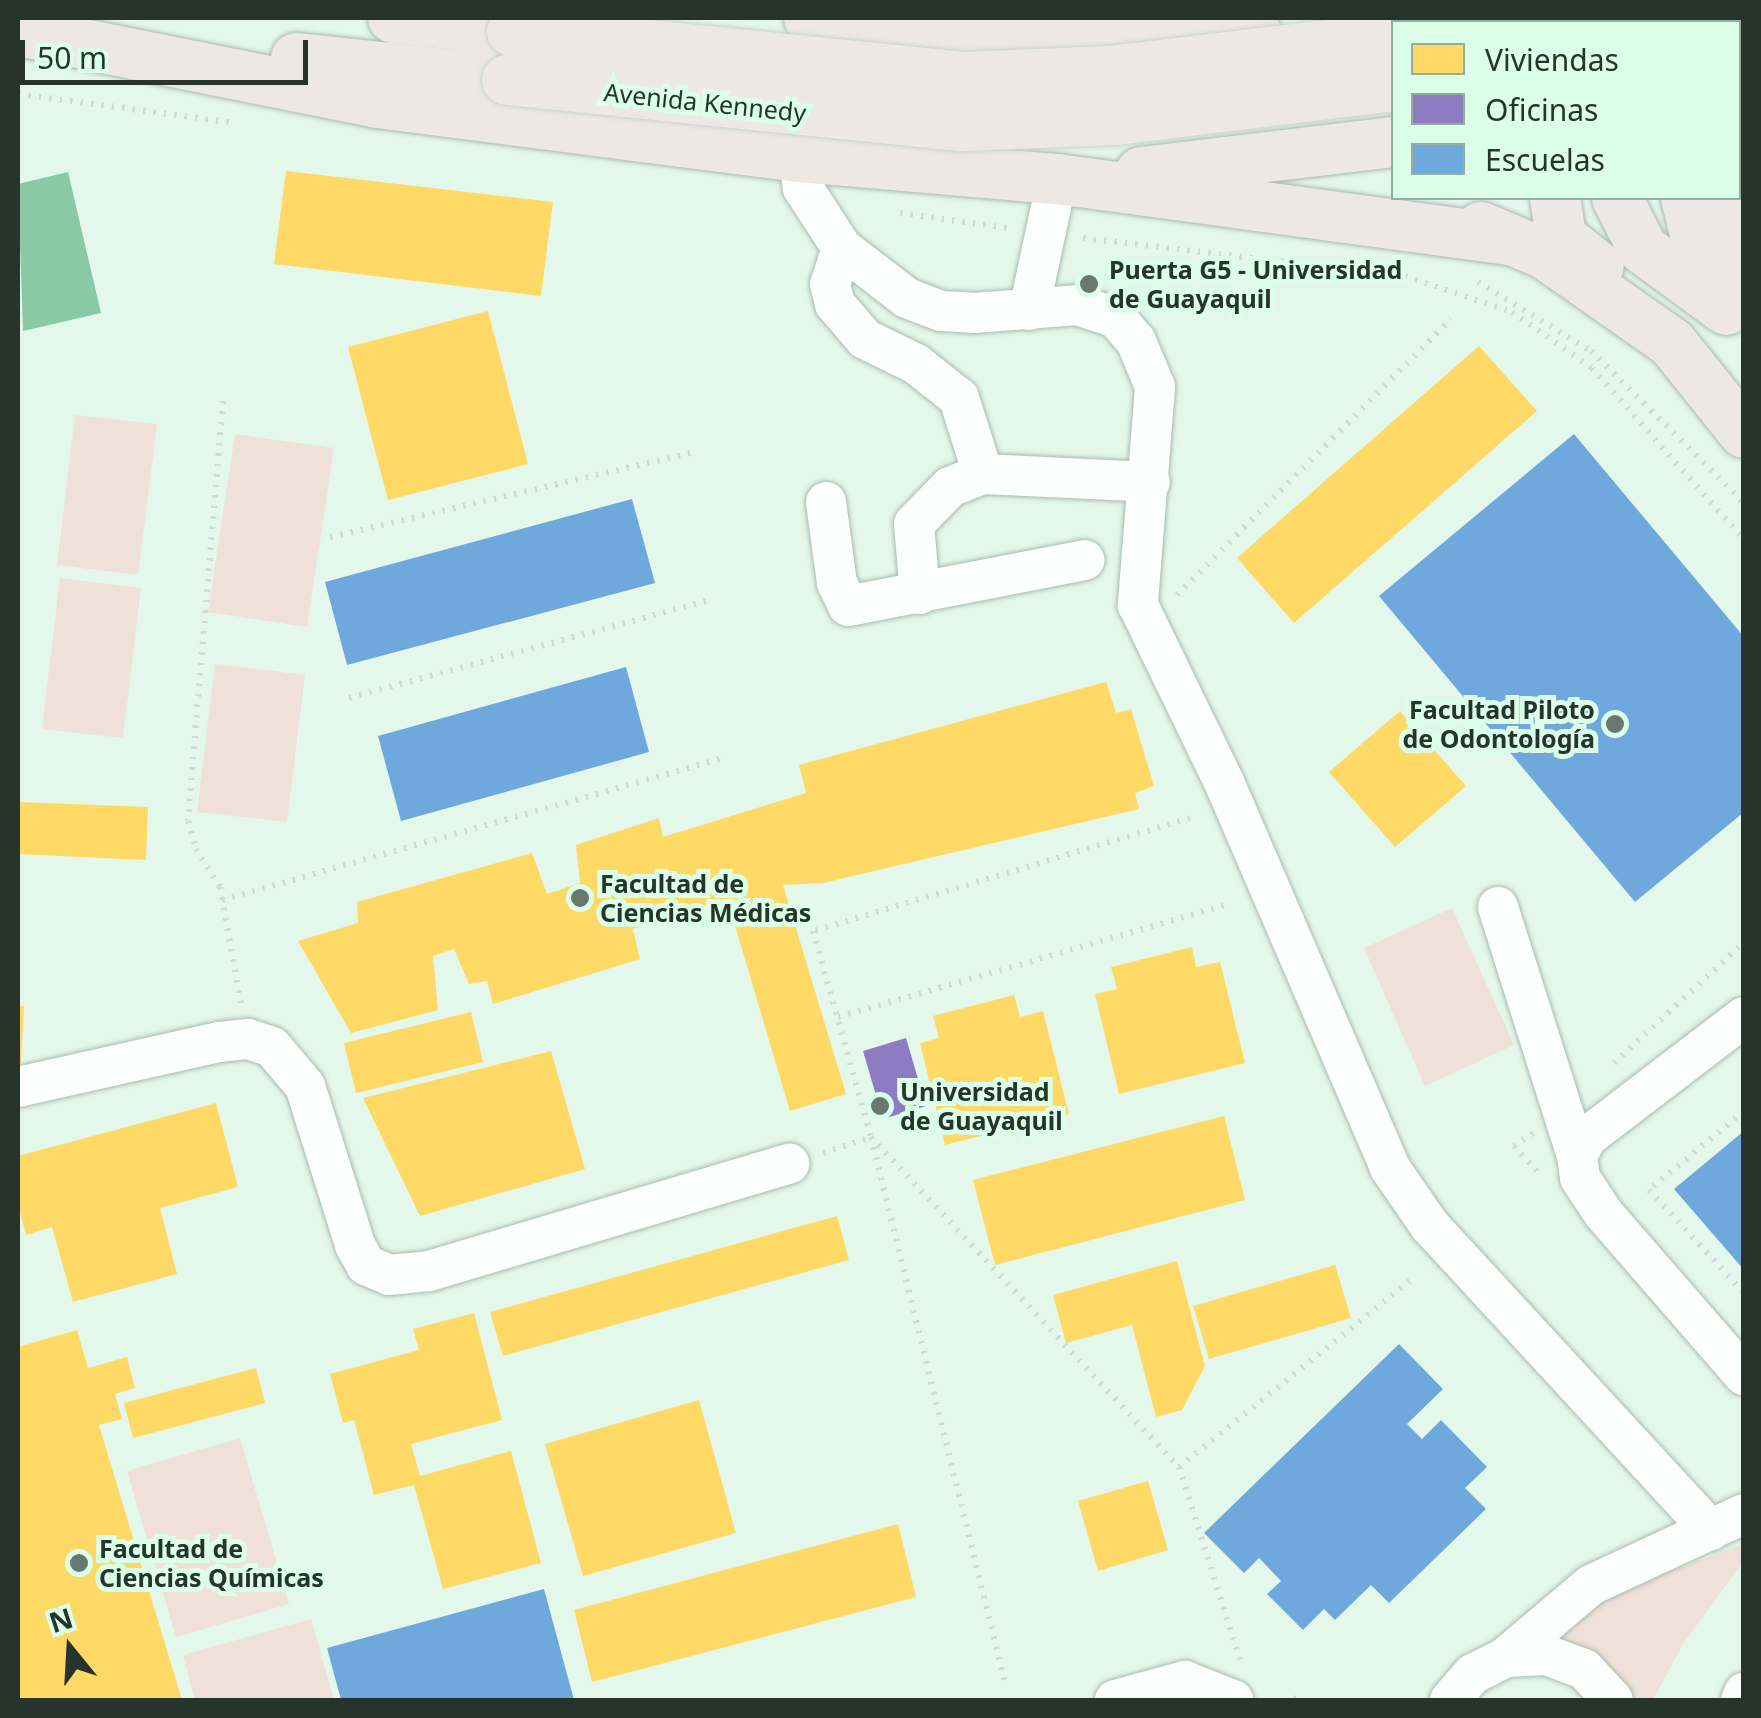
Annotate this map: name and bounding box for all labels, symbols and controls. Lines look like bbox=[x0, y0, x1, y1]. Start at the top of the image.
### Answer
scale bar bbox=[25, 20, 312, 82]
legend bbox=[1391, 20, 1741, 200]
text: 50 m bbox=[37, 37, 107, 78]
text: Viviendas bbox=[1485, 39, 1619, 80]
street label: Avenida Kennedy bbox=[602, 76, 808, 128]
text: Oficinas bbox=[1485, 89, 1598, 130]
text: Escuelas bbox=[1485, 139, 1605, 180]
place label: Puerta G5 - Universidad de Guayaquil bbox=[1109, 255, 1402, 314]
marker: Puerta G5 - Universidad de Guayaquil bbox=[1078, 273, 1100, 295]
place label: Facultad Piloto de Odontología bbox=[1403, 695, 1595, 754]
marker: Facultad Piloto de Odontología bbox=[1604, 713, 1626, 735]
place label: Facultad de Ciencias Médicas bbox=[600, 869, 811, 928]
marker: Facultad de Ciencias Médicas bbox=[569, 887, 591, 909]
place label: Universidad de Guayaquil bbox=[900, 1077, 1063, 1136]
marker: Universidad de Guayaquil bbox=[869, 1095, 891, 1117]
place label: Facultad de Ciencias Químicas bbox=[99, 1534, 324, 1593]
marker: Facultad de Ciencias Químicas bbox=[68, 1552, 90, 1574]
north arrow bbox=[20, 1598, 120, 1698]
text: N bbox=[44, 1598, 77, 1641]

